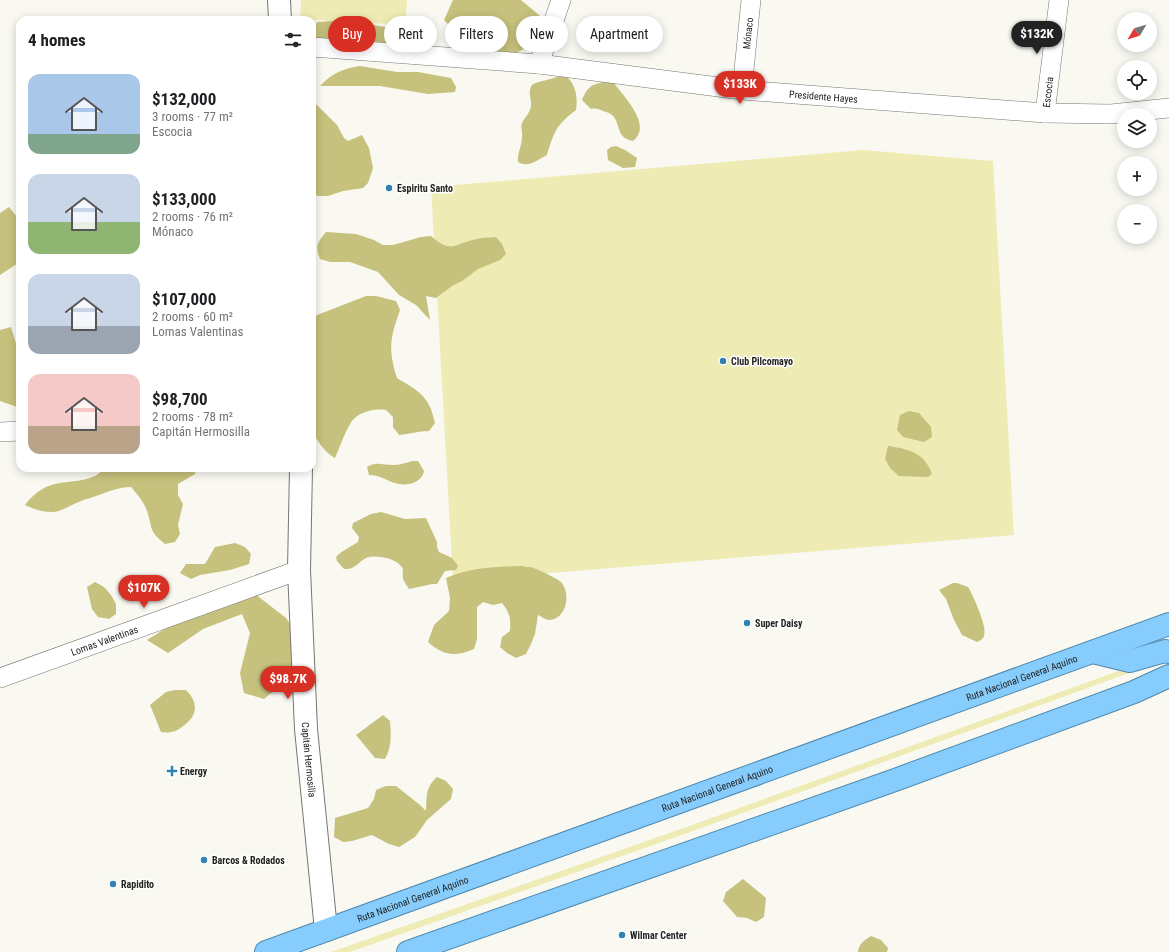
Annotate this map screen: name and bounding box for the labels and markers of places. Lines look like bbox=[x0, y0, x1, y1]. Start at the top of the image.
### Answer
pin: $132K bbox=[1009, 21, 1065, 55]
pin: $133K bbox=[712, 71, 768, 105]
marker: Espiritu Santo bbox=[384, 183, 394, 193]
place label: Espiritu Santo bbox=[397, 183, 453, 194]
marker: Club Pilcomayo bbox=[718, 356, 728, 366]
place label: Club Pilcomayo bbox=[731, 356, 793, 367]
pin: $107K bbox=[116, 575, 172, 609]
marker: Super Daisy bbox=[742, 618, 752, 628]
place label: Super Daisy bbox=[755, 618, 803, 629]
pin: $98.7K bbox=[255, 666, 321, 700]
marker: Energy bbox=[167, 766, 177, 776]
place label: Energy bbox=[180, 766, 208, 777]
marker: Barcos & Rodados bbox=[199, 855, 209, 865]
place label: Barcos & Rodados bbox=[212, 855, 285, 866]
marker: Rapidito bbox=[108, 879, 118, 889]
place label: Rapidito bbox=[121, 879, 154, 890]
marker: Wilmar Center bbox=[617, 930, 627, 940]
place label: Wilmar Center bbox=[630, 930, 688, 941]

